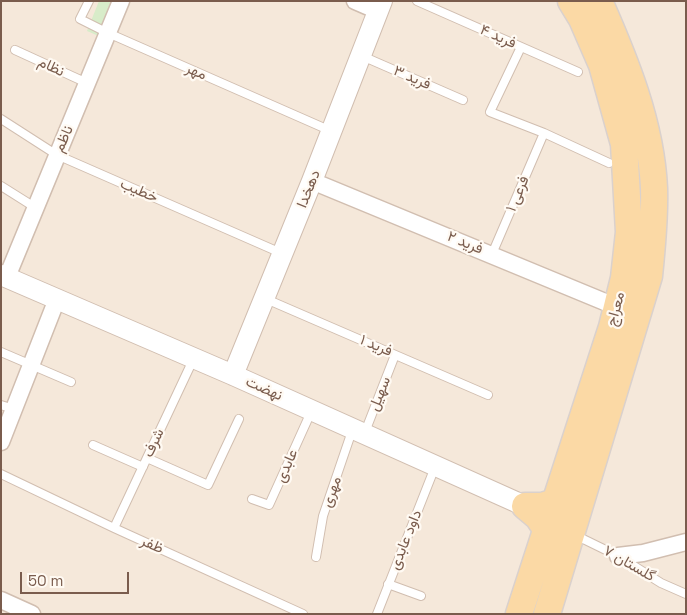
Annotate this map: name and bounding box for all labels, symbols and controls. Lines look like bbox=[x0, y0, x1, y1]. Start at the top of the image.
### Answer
street label: فرید ۴ bbox=[477, 21, 519, 53]
street label: نظام bbox=[35, 53, 67, 81]
street label: مهر bbox=[183, 60, 209, 84]
street label: فرید ۳ bbox=[391, 62, 433, 94]
street label: ناظم bbox=[50, 123, 78, 155]
street label: دهخدا bbox=[293, 167, 325, 211]
street label: فرعی ۱ bbox=[502, 173, 534, 215]
street label: خطیب bbox=[117, 175, 161, 207]
street label: فرید ۲ bbox=[444, 228, 486, 258]
street label: معراج bbox=[603, 290, 629, 328]
street label: فرید ۱ bbox=[357, 331, 395, 361]
street label: نهضت bbox=[243, 373, 285, 405]
street label: سهیل bbox=[365, 374, 395, 414]
street label: شرف bbox=[140, 426, 168, 460]
street label: عابدی bbox=[272, 446, 302, 486]
street label: مهری bbox=[318, 474, 346, 510]
street label: داود عابدی bbox=[386, 507, 426, 573]
street label: ظفر bbox=[138, 532, 166, 558]
street label: گلستان ۷ bbox=[600, 542, 658, 586]
scale bar bbox=[22, 562, 131, 594]
text: 50 m bbox=[28, 571, 63, 590]

